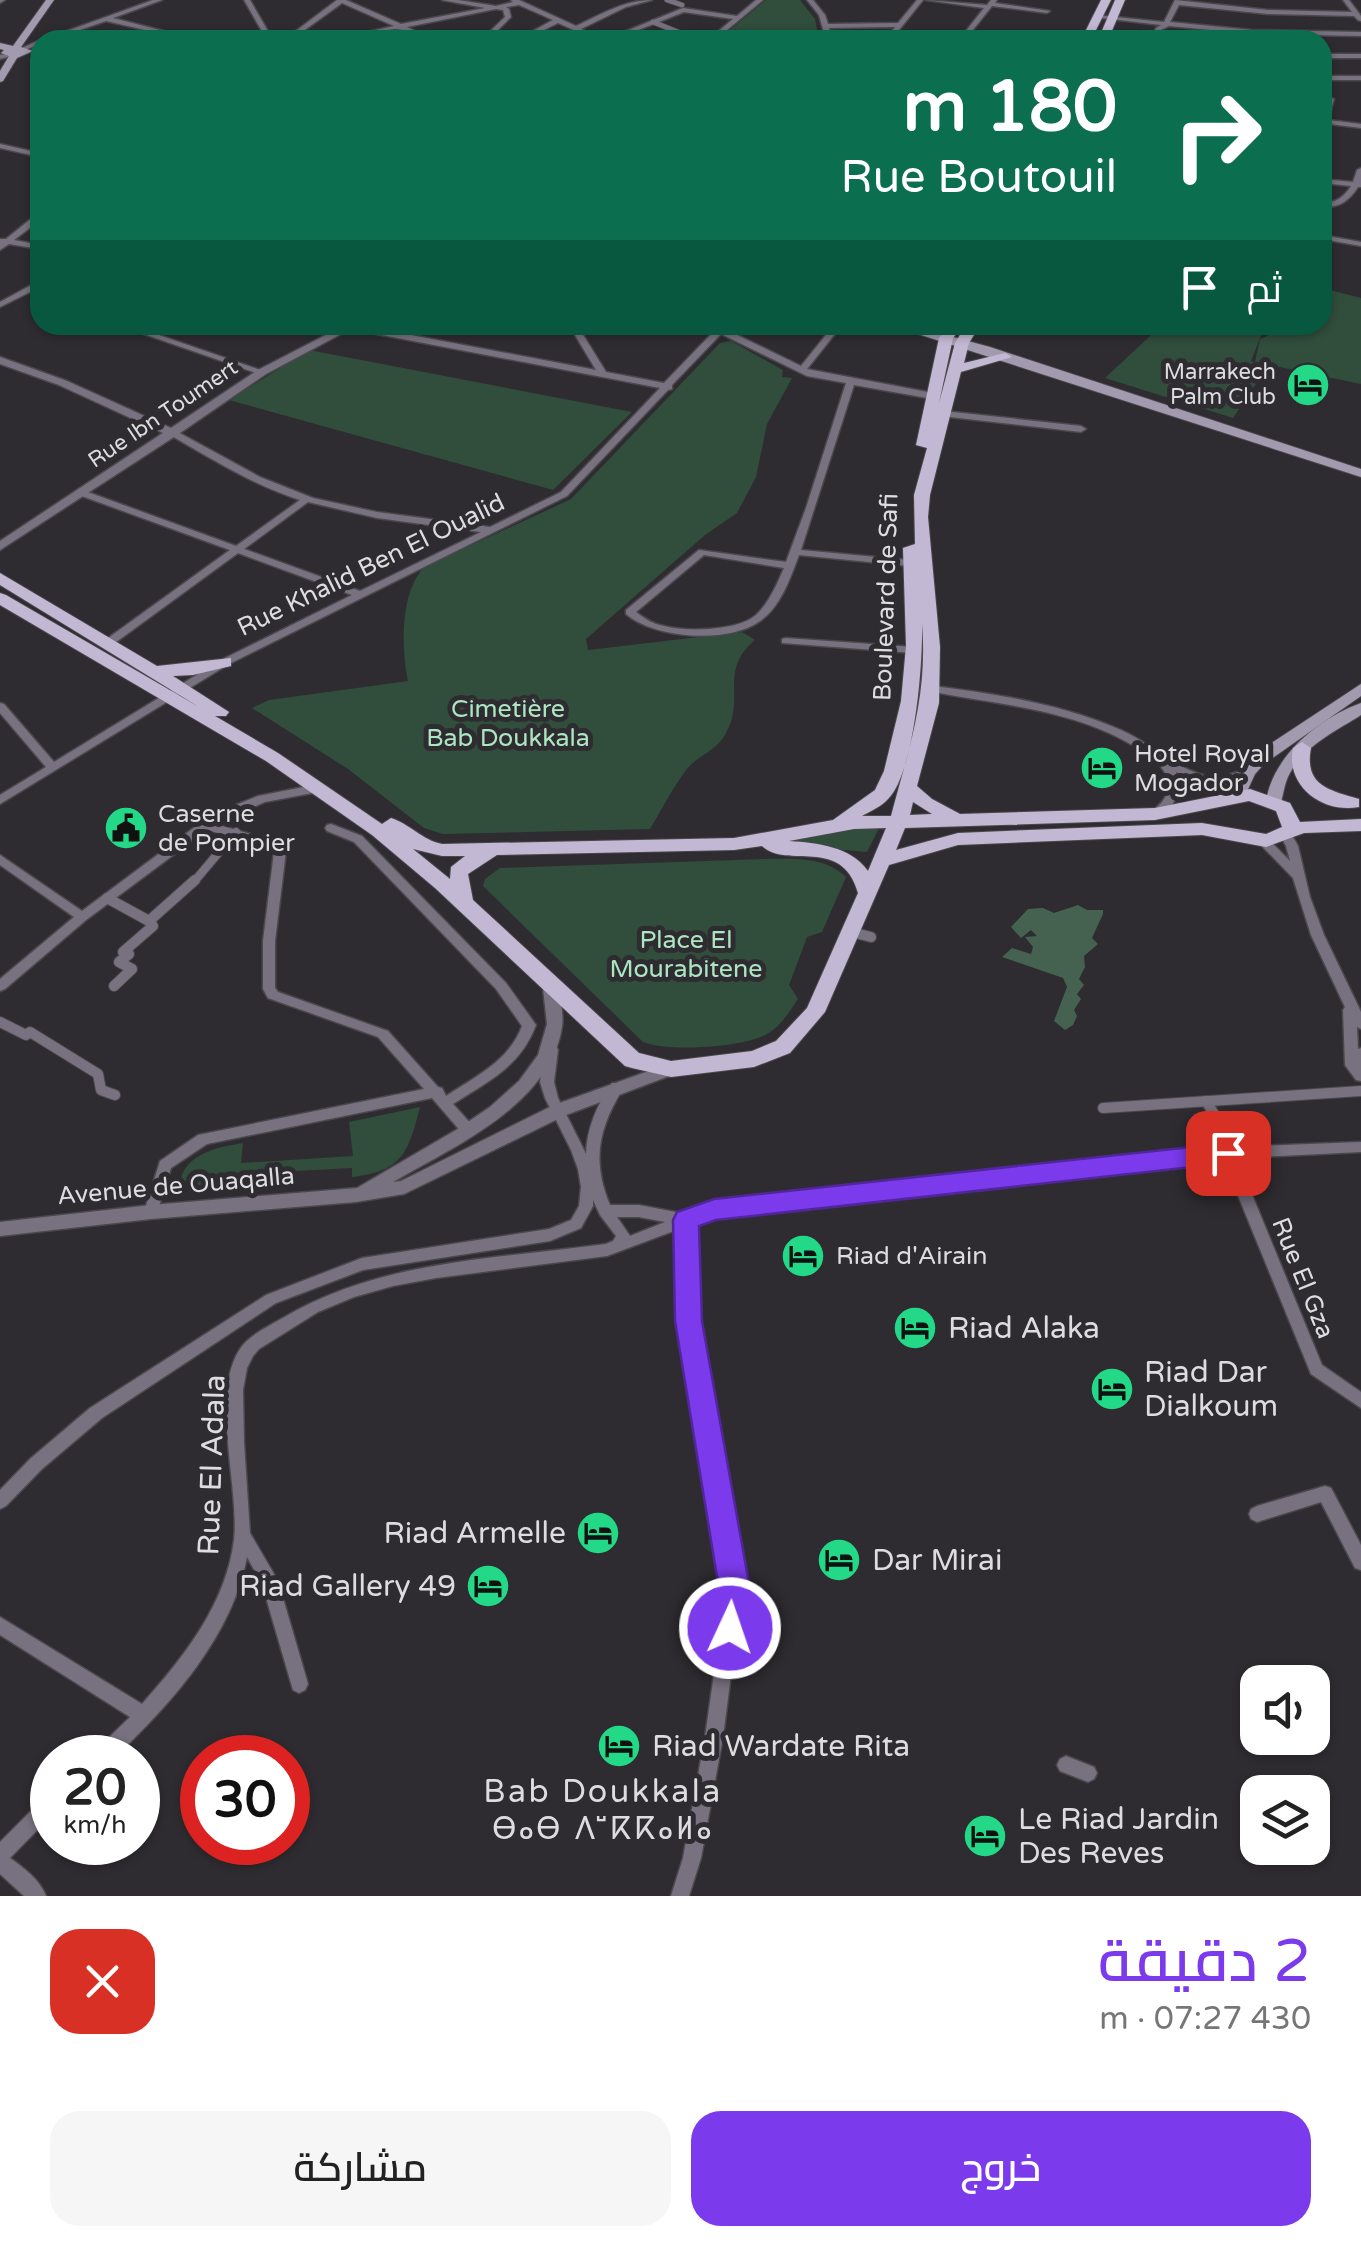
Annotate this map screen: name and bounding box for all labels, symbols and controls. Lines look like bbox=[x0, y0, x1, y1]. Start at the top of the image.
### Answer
text: 180 m bbox=[903, 66, 1117, 150]
icon: right bbox=[1152, 70, 1282, 200]
text: Rue Boutouil bbox=[841, 151, 1117, 205]
icon: arrive bbox=[1172, 260, 1227, 315]
text: ثم bbox=[1247, 267, 1282, 313]
street label: Rue Ibn Toumert bbox=[83, 354, 243, 474]
place label: Marrakech Palm Club bbox=[1164, 359, 1276, 410]
hotel icon: Marrakech Palm Club bbox=[1285, 362, 1331, 408]
street label: Rue Khalid Ben El Oualid bbox=[232, 487, 510, 643]
street label: Boulevard de Safi bbox=[867, 493, 905, 701]
park label: Cimetière Bab Doukkala bbox=[426, 694, 590, 753]
place label: Hotel Royal Mogador bbox=[1134, 739, 1270, 798]
hotel icon: Hotel Royal Mogador bbox=[1079, 745, 1125, 791]
place label: Caserne de Pompier bbox=[158, 799, 295, 858]
public building icon: Caserne de Pompier bbox=[103, 805, 149, 851]
park label: Place El Mourabitene bbox=[610, 925, 762, 984]
pin bbox=[1186, 1111, 1271, 1196]
icon: arrive bbox=[1201, 1126, 1256, 1181]
street label: Avenue de Ouaqalla bbox=[56, 1161, 296, 1211]
street label: Rue El Gza bbox=[1265, 1213, 1341, 1343]
hotel icon: Riad d'Airain bbox=[780, 1233, 826, 1279]
place label: Riad d'Airain bbox=[836, 1241, 987, 1271]
hotel icon: Riad Alaka bbox=[892, 1305, 938, 1351]
place label: Riad Alaka bbox=[948, 1310, 1100, 1347]
place label: Riad Dar Dialkoum bbox=[1144, 1354, 1278, 1425]
hotel icon: Riad Dar Dialkoum bbox=[1089, 1366, 1135, 1412]
street label: Rue El Adala bbox=[190, 1374, 234, 1556]
hotel icon: Riad Armelle bbox=[575, 1510, 621, 1556]
place label: Riad Armelle bbox=[383, 1515, 566, 1552]
hotel icon: Dar Mirai bbox=[816, 1537, 862, 1583]
place label: Dar Mirai bbox=[872, 1542, 1002, 1579]
hotel icon: Riad Gallery 49 bbox=[465, 1563, 511, 1609]
place label: Riad Gallery 49 bbox=[239, 1568, 456, 1605]
position arrow bbox=[678, 1576, 782, 1680]
map controls bbox=[1240, 1665, 1330, 1865]
button: sound bbox=[1240, 1665, 1330, 1755]
hotel icon: Riad Wardate Rita bbox=[596, 1723, 642, 1769]
place label: Riad Wardate Rita bbox=[652, 1728, 910, 1765]
speed limit sign: 30 bbox=[180, 1735, 310, 1865]
text: 20 bbox=[64, 1758, 126, 1818]
district label: Bab Doukkala ⴱⴰⴱ ⴷⵯⴽⴽⴰⵍⴰ bbox=[483, 1773, 723, 1848]
button: layers bbox=[1240, 1775, 1330, 1865]
place label: Le Riad Jardin Des Reves bbox=[1018, 1801, 1219, 1872]
text: km/h bbox=[64, 1810, 126, 1840]
hotel icon: Le Riad Jardin Des Reves bbox=[962, 1813, 1008, 1859]
text: 2 دقيقة bbox=[1098, 1926, 1311, 1998]
button: close bbox=[50, 1929, 155, 2034]
text: 430 m · 07:27 bbox=[1099, 2000, 1311, 2038]
button: مشاركة bbox=[50, 2111, 671, 2226]
button: خروج bbox=[691, 2111, 1311, 2226]

